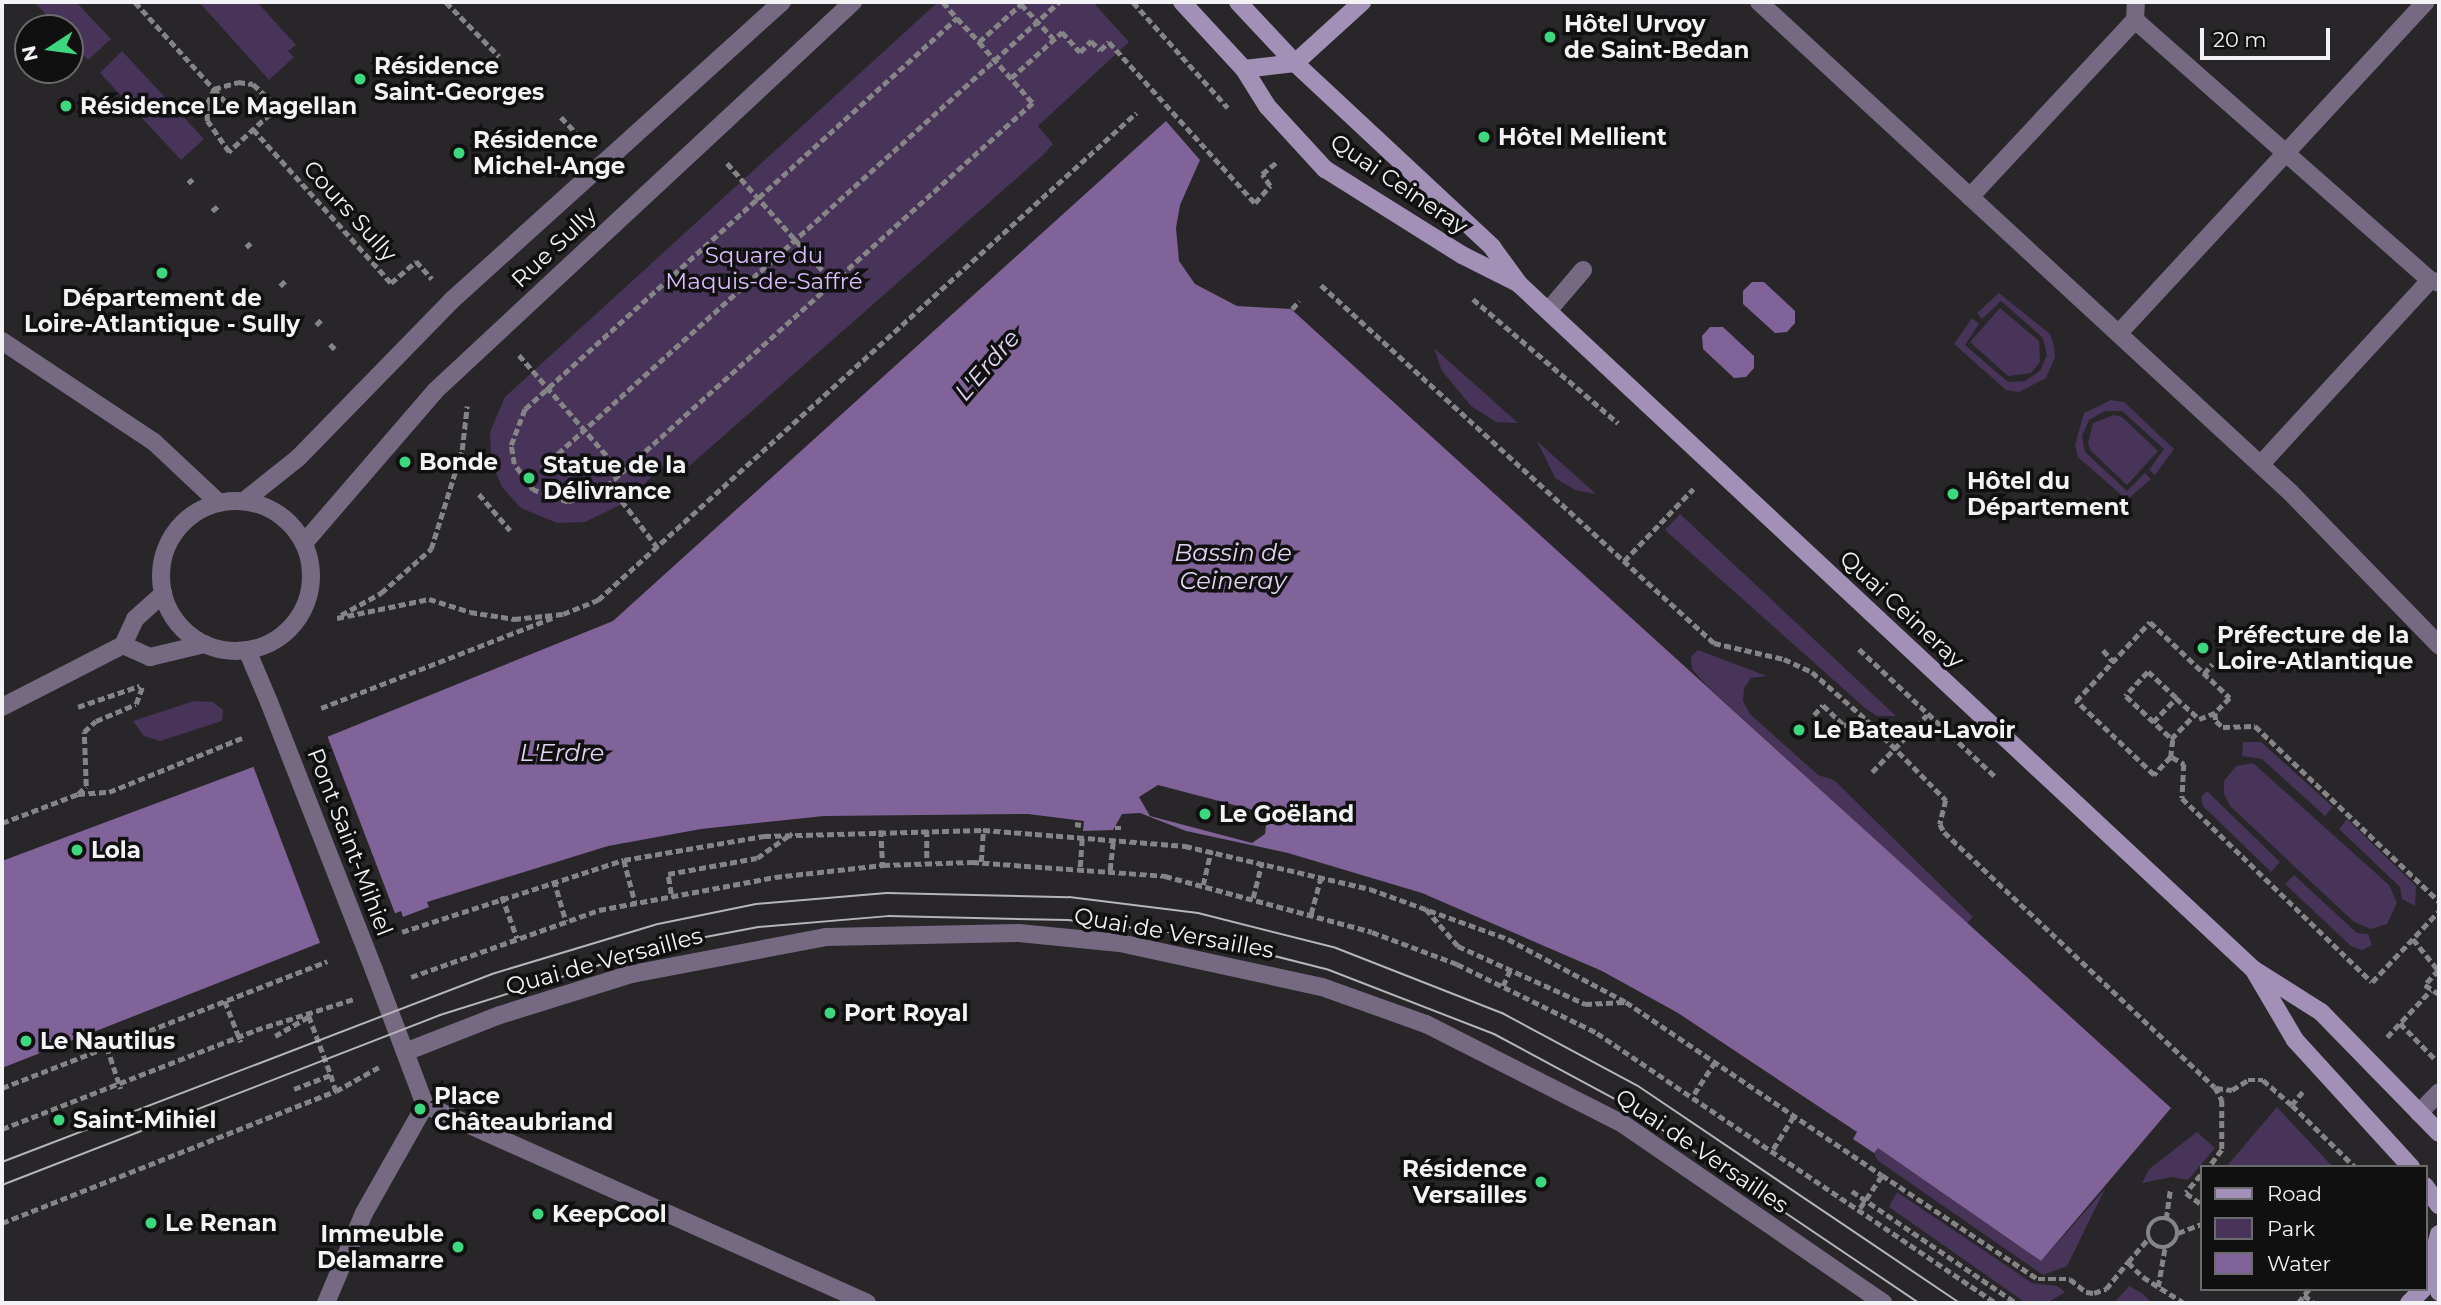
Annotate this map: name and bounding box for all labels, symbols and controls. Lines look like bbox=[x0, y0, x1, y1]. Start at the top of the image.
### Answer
place label: Hôtel Urvoy de Saint-Bedan bbox=[1564, 10, 1749, 64]
north arrow bbox=[14, 14, 84, 84]
scale bar bbox=[2203, 14, 2332, 58]
text: 20 m bbox=[2213, 27, 2267, 52]
marker: Hôtel Urvoy de Saint-Bedan bbox=[1542, 29, 1558, 45]
text: N bbox=[17, 43, 43, 63]
place label: Résidence Saint-Georges bbox=[374, 52, 544, 106]
marker: Résidence Saint-Georges bbox=[352, 71, 368, 87]
place label: Résidence Le Magellan bbox=[80, 92, 357, 120]
marker: Résidence Le Magellan bbox=[58, 98, 74, 114]
place label: Hôtel Mellient bbox=[1498, 123, 1667, 151]
place label: Résidence Michel-Ange bbox=[473, 126, 625, 180]
street label: Quai Ceineray bbox=[1325, 128, 1473, 240]
marker: Hôtel Mellient bbox=[1476, 129, 1492, 145]
marker: Résidence Michel-Ange bbox=[451, 145, 467, 161]
street label: Cours Sully bbox=[297, 155, 403, 267]
street label: Rue Sully bbox=[506, 201, 602, 293]
park label: Square du Maquis-de-Saffré bbox=[665, 241, 863, 295]
marker: Département de Loire-Atlantique - Sully bbox=[154, 265, 170, 281]
place label: Département de Loire-Atlantique - Sully bbox=[24, 284, 300, 338]
water label: L'Erdre bbox=[948, 324, 1026, 406]
place label: Bonde bbox=[419, 448, 498, 476]
place label: Statue de la Délivrance bbox=[543, 451, 686, 505]
marker: Bonde bbox=[397, 454, 413, 470]
place label: Hôtel du Département bbox=[1967, 467, 2129, 521]
marker: Statue de la Délivrance bbox=[521, 470, 537, 486]
marker: Hôtel du Département bbox=[1945, 486, 1961, 502]
water label: Bassin de Ceineray bbox=[1174, 539, 1292, 595]
street label: Quai Ceineray bbox=[1834, 544, 1970, 674]
place label: Préfecture de la Loire-Atlantique bbox=[2217, 621, 2413, 675]
marker: Préfecture de la Loire-Atlantique bbox=[2195, 640, 2211, 656]
place label: Le Bateau-Lavoir bbox=[1813, 716, 2016, 744]
marker: Le Bateau-Lavoir bbox=[1791, 722, 1807, 738]
water label: L'Erdre bbox=[520, 739, 604, 767]
street label: Pont Saint-Mihiel bbox=[301, 744, 399, 940]
place label: Le Goëland bbox=[1219, 800, 1354, 828]
marker: Le Goëland bbox=[1197, 806, 1213, 822]
place label: Lola bbox=[91, 836, 141, 864]
marker: Lola bbox=[69, 842, 85, 858]
street label: Quai de Versailles bbox=[1072, 902, 1276, 964]
street label: Quai de Versailles bbox=[503, 921, 705, 1001]
place label: Port Royal bbox=[844, 999, 968, 1027]
marker: Port Royal bbox=[822, 1005, 838, 1021]
place label: Le Nautilus bbox=[40, 1027, 175, 1055]
marker: Le Nautilus bbox=[18, 1033, 34, 1049]
place label: Place Châteaubriand bbox=[434, 1082, 613, 1136]
street label: Quai de Versailles bbox=[1610, 1083, 1794, 1219]
marker: Place Châteaubriand bbox=[412, 1101, 428, 1117]
place label: Saint-Mihiel bbox=[73, 1106, 216, 1134]
marker: Saint-Mihiel bbox=[51, 1112, 67, 1128]
place label: Résidence Versailles bbox=[1402, 1155, 1527, 1209]
legend bbox=[2200, 1165, 2427, 1291]
marker: Résidence Versailles bbox=[1533, 1174, 1549, 1190]
text: Road bbox=[2267, 1181, 2322, 1206]
place label: KeepCool bbox=[552, 1200, 667, 1228]
marker: KeepCool bbox=[530, 1206, 546, 1222]
place label: Le Renan bbox=[165, 1209, 277, 1237]
marker: Le Renan bbox=[143, 1215, 159, 1231]
text: Park bbox=[2267, 1216, 2315, 1241]
place label: Immeuble Delamarre bbox=[317, 1220, 444, 1274]
marker: Immeuble Delamarre bbox=[450, 1239, 466, 1255]
text: Water bbox=[2267, 1251, 2331, 1276]

